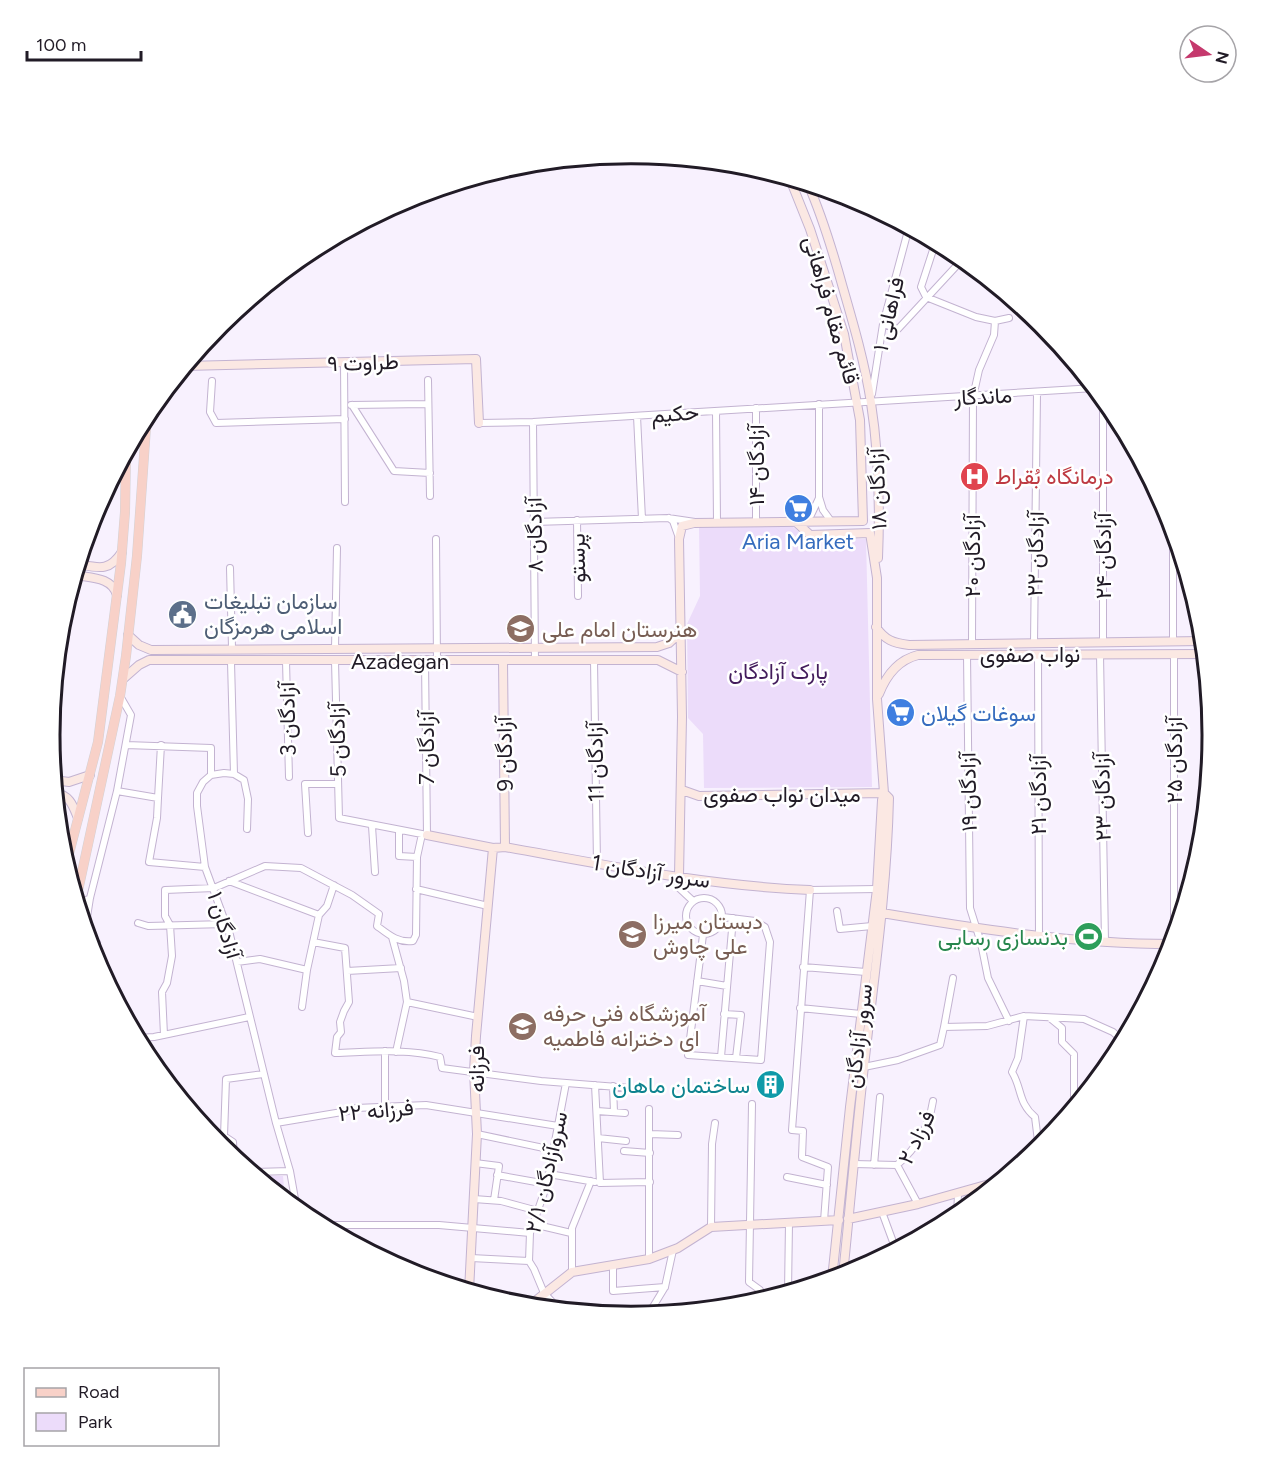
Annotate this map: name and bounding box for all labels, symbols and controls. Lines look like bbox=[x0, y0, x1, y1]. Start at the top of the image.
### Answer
scale bar bbox=[27, 24, 141, 62]
north arrow bbox=[1178, 24, 1238, 84]
text: 100 m bbox=[36, 34, 86, 56]
text: N bbox=[1211, 49, 1233, 66]
street label: قائم مقام فراهانی bbox=[797, 233, 866, 387]
street label: فراهانی ۱ bbox=[867, 274, 910, 354]
street label: طراوت ۹ bbox=[327, 348, 399, 377]
street label: ماندگار bbox=[952, 381, 1013, 412]
street label: حکیم bbox=[650, 398, 700, 430]
street label: آزادگان ۱۴ bbox=[743, 422, 770, 506]
street label: آزادگان ۱۸ bbox=[863, 446, 892, 530]
hospital icon: درمانگاه بُقراط bbox=[958, 460, 990, 492]
place label: درمانگاه بُقراط bbox=[995, 463, 1114, 490]
supermarket icon: Aria Market bbox=[782, 493, 814, 525]
street label: آزادگان ۸ bbox=[520, 495, 549, 573]
street label: آزادگان ۲۲ bbox=[1021, 509, 1050, 597]
street label: آزادگان ۲۴ bbox=[1090, 511, 1117, 599]
street label: آزادگان ۲۰ bbox=[959, 513, 986, 598]
place label: Aria Market bbox=[742, 528, 854, 555]
street label: پرستو bbox=[564, 533, 592, 583]
place label: سازمان تبلیغات اسلامی هرمزگان bbox=[204, 588, 342, 640]
public building icon: سازمان تبلیغات اسلامی هرمزگان bbox=[167, 598, 199, 630]
school or university icon: هنرستان امام علی bbox=[505, 613, 537, 645]
place label: هنرستان امام علی bbox=[542, 616, 697, 644]
street label: نواب صفوی bbox=[980, 641, 1080, 668]
street label: Azadegan bbox=[351, 648, 449, 675]
park label: پارک آزادگان bbox=[728, 658, 828, 686]
street label: آزادگان 3 bbox=[273, 680, 302, 756]
supermarket icon: سوغات گیلان bbox=[884, 697, 916, 729]
street label: آزادگان 5 bbox=[323, 700, 352, 778]
place label: سوغات گیلان bbox=[921, 700, 1036, 727]
street label: آزادگان 7 bbox=[413, 709, 440, 785]
street label: آزادگان 9 bbox=[490, 714, 519, 792]
street label: آزادگان ۲۵ bbox=[1161, 715, 1188, 803]
street label: آزادگان 11 bbox=[581, 720, 610, 802]
street label: آزادگان ۱۹ bbox=[954, 750, 983, 832]
street label: آزادگان ۲۳ bbox=[1088, 751, 1117, 841]
street label: آزادگان ۲۱ bbox=[1025, 753, 1052, 835]
street label: میدان نواب صفوی bbox=[703, 781, 861, 808]
street label: سرور آزادگان 1 bbox=[590, 849, 712, 894]
street label: آزادگان ۱ bbox=[202, 888, 248, 964]
place label: دبستان میرزا علی چاوش bbox=[653, 908, 763, 961]
school or university icon: دبستان میرزا علی چاوش bbox=[616, 918, 648, 950]
sports icon: بدنسازی رسایی bbox=[1073, 921, 1105, 953]
place label: بدنسازی رسایی bbox=[938, 924, 1068, 951]
street label: سرور آزادگان bbox=[839, 982, 878, 1090]
place label: آموزشگاه فنی حرفه ای دخترانه فاطمیه bbox=[543, 1000, 708, 1052]
school or university icon: آموزشگاه فنی حرفه ای دخترانه فاطمیه bbox=[506, 1010, 538, 1042]
street label: فرزانه bbox=[463, 1045, 490, 1093]
building icon: ساختمان ماهان bbox=[755, 1069, 787, 1101]
place label: ساختمان ماهان bbox=[612, 1072, 750, 1099]
street label: فرزانه ۲۲ bbox=[337, 1094, 415, 1127]
street label: فرزاد ۲ bbox=[892, 1106, 941, 1169]
street label: ۲/۱ سروآزادگان bbox=[519, 1109, 574, 1236]
legend bbox=[24, 1368, 219, 1446]
text: Road bbox=[78, 1381, 119, 1403]
text: Park bbox=[78, 1411, 113, 1433]

